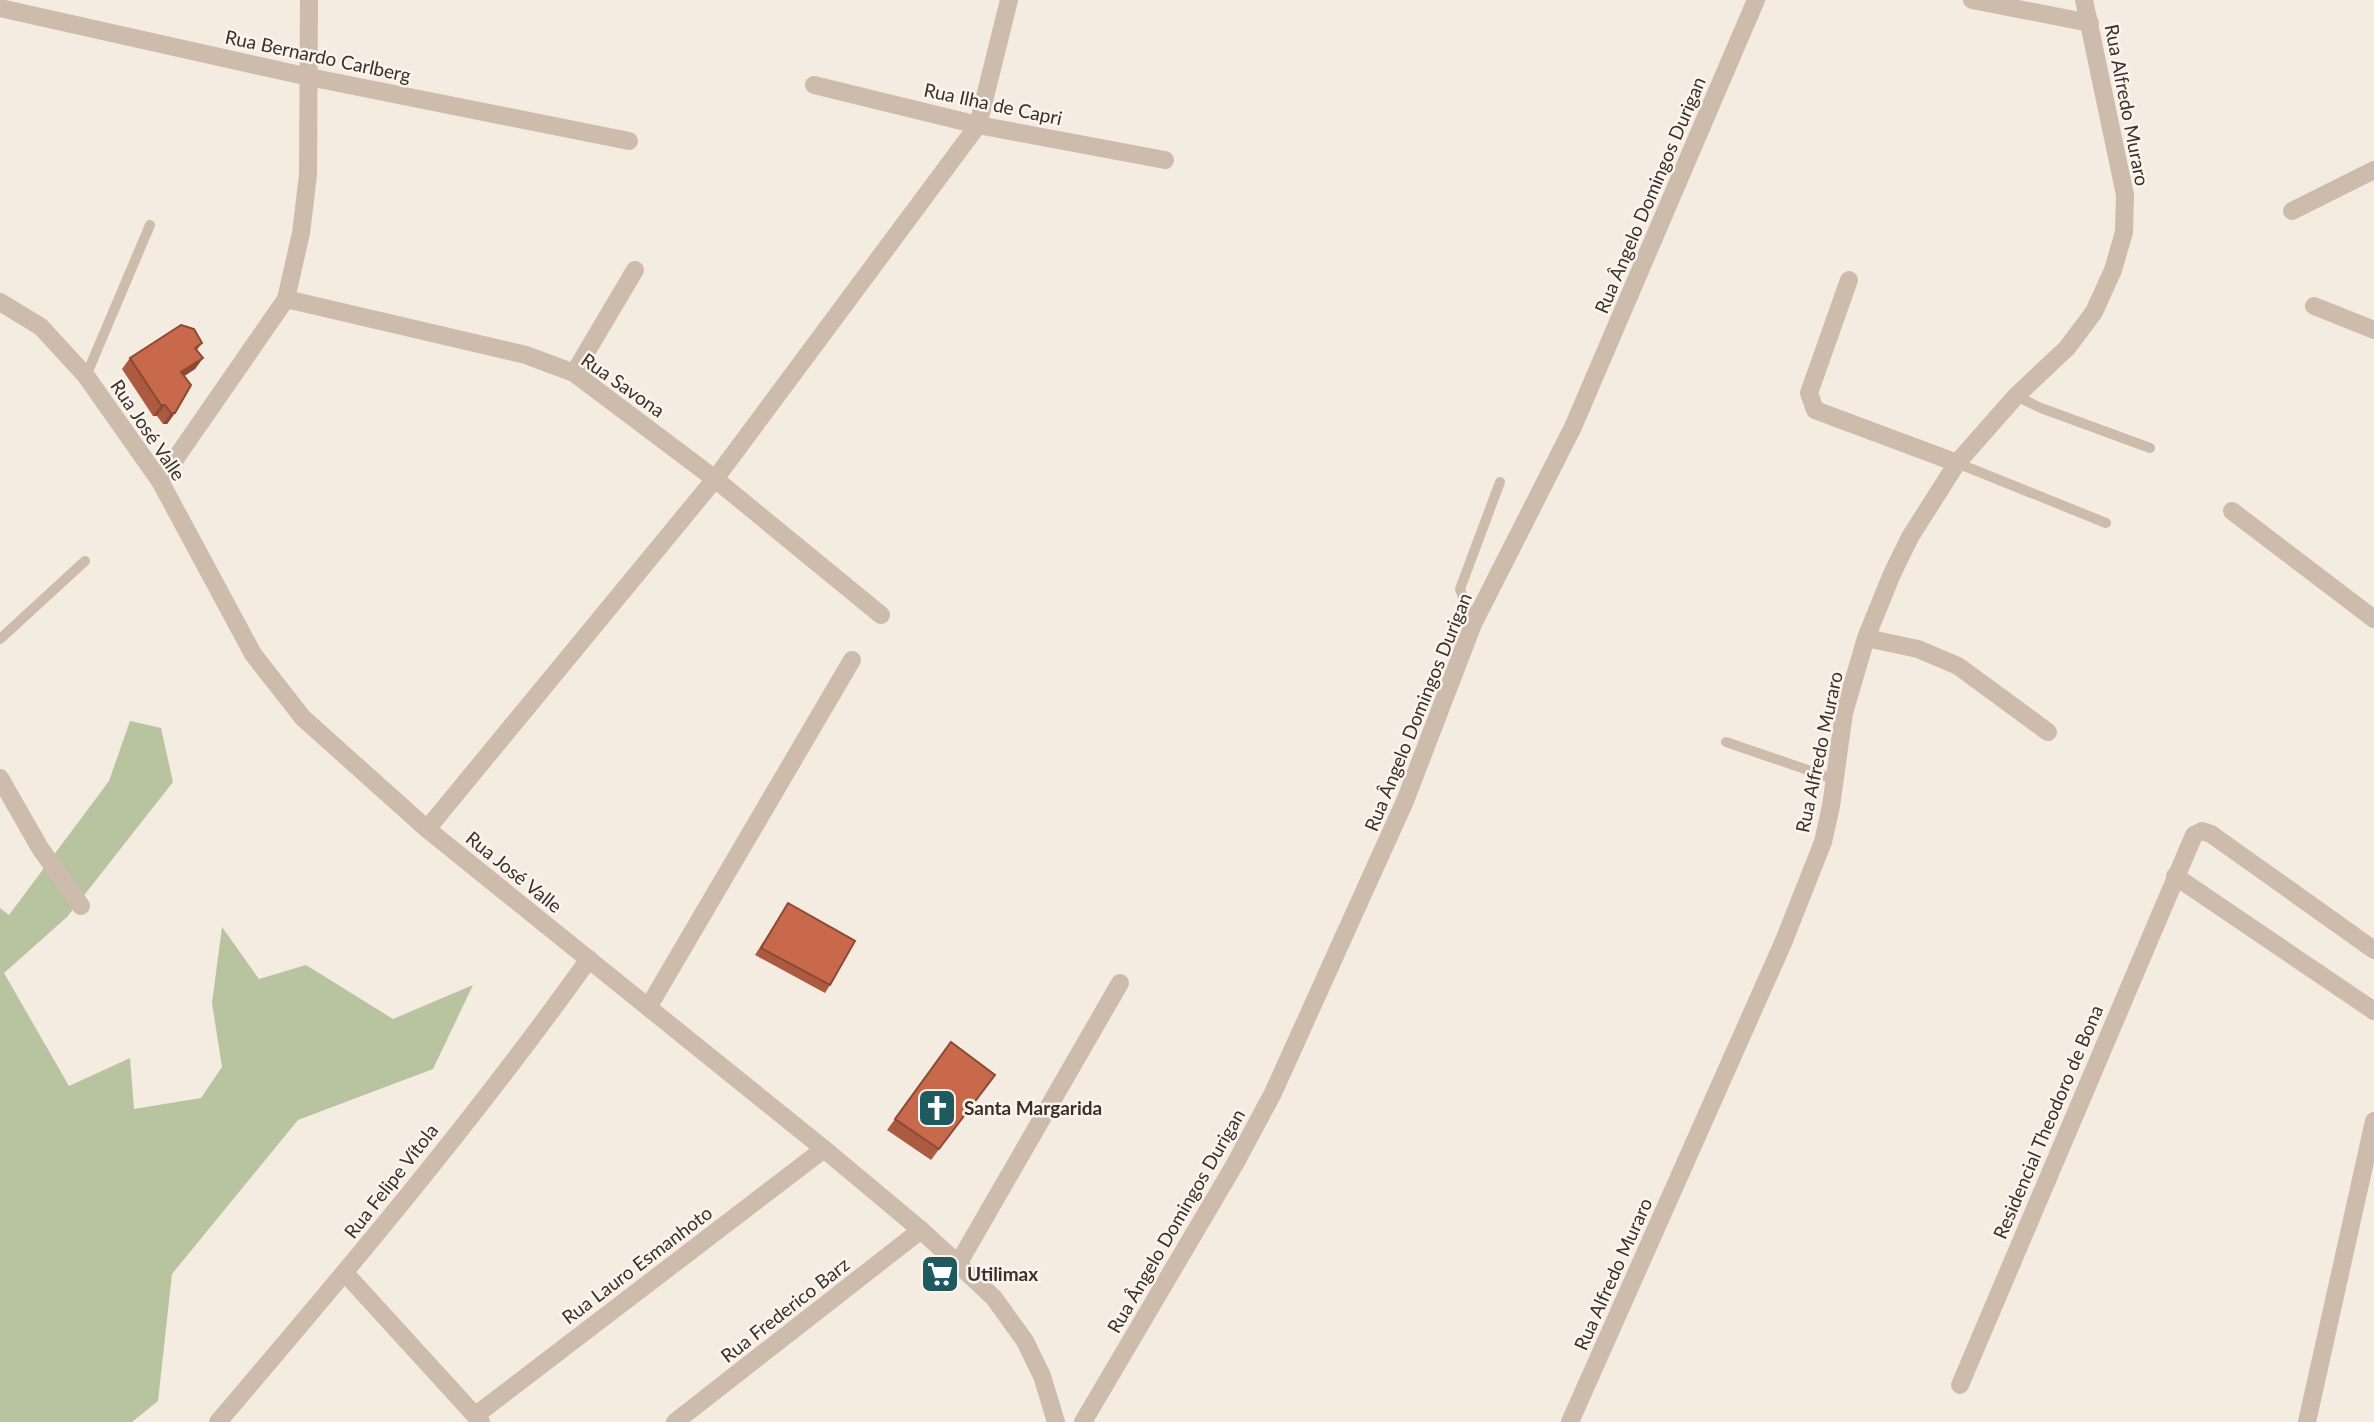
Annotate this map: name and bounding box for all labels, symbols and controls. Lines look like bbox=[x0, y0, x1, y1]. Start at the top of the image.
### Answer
street label: Rua Alfredo Muraro bbox=[2101, 22, 2154, 188]
street label: Rua Bernardo Carlberg bbox=[223, 25, 413, 86]
street label: Rua Ângelo Domingos Durigan bbox=[1589, 73, 1710, 317]
street label: Rua Ilha de Capri bbox=[922, 78, 1064, 129]
street label: Rua Savona bbox=[577, 348, 669, 422]
street label: Rua José Valle bbox=[106, 375, 191, 485]
street label: Rua Ângelo Domingos Durigan bbox=[1359, 589, 1476, 834]
street label: Rua Alfredo Muraro bbox=[1790, 669, 1847, 835]
street label: Rua José Valle bbox=[462, 826, 567, 917]
street label: Residencial Theodoro de Bona bbox=[1988, 1001, 2107, 1242]
church icon: Santa Margarida bbox=[916, 1087, 958, 1129]
place label: Santa Margarida bbox=[964, 1096, 1102, 1119]
street label: Rua Ângelo Domingos Durigan bbox=[1102, 1105, 1249, 1337]
street label: Rua Felipe Vítola bbox=[339, 1119, 442, 1242]
street label: Rua Alfredo Muraro bbox=[1569, 1194, 1656, 1353]
street label: Rua Lauro Esmanhoto bbox=[557, 1201, 716, 1329]
street label: Rua Frederico Barz bbox=[716, 1252, 854, 1367]
supermarket icon: Utilimax bbox=[919, 1253, 961, 1295]
place label: Utilimax bbox=[967, 1262, 1038, 1285]

